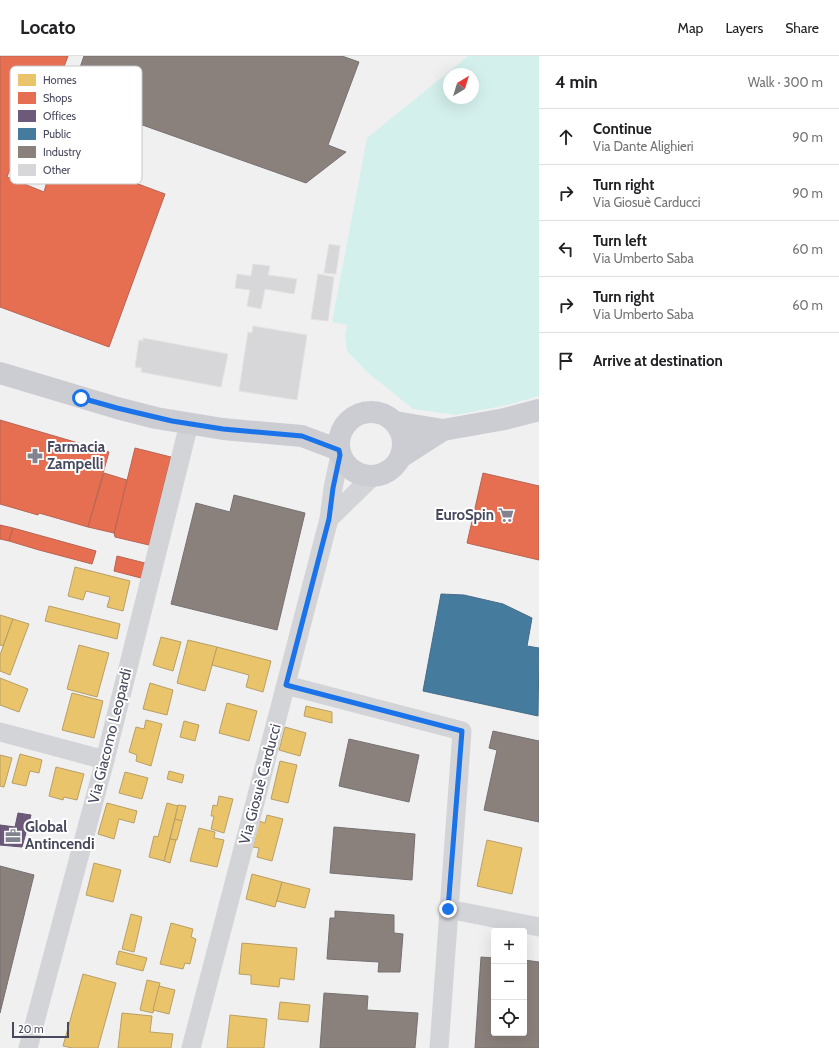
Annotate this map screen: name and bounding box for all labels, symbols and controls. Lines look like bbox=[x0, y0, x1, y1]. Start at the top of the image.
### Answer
text: Locato bbox=[20, 16, 76, 39]
text: Map bbox=[678, 19, 703, 37]
text: Layers bbox=[725, 19, 763, 37]
text: Share bbox=[785, 19, 819, 37]
legend bbox=[10, 66, 142, 184]
north arrow bbox=[443, 68, 479, 104]
text: 4 min bbox=[555, 72, 598, 92]
text: Homes bbox=[43, 73, 77, 87]
text: Walk · 300 m bbox=[748, 74, 823, 90]
text: Shops bbox=[43, 91, 72, 105]
text: Offices bbox=[43, 109, 77, 123]
text: Continue bbox=[593, 120, 652, 138]
icon: ahead bbox=[555, 126, 577, 148]
text: Public bbox=[43, 127, 71, 141]
text: 90 m bbox=[792, 129, 823, 145]
text: Via Dante Alighieri bbox=[593, 138, 694, 154]
text: Industry bbox=[43, 145, 81, 159]
text: Other bbox=[43, 163, 71, 177]
text: Turn right bbox=[593, 176, 654, 194]
icon: right bbox=[555, 182, 577, 204]
text: 90 m bbox=[792, 185, 823, 201]
text: Via Giosuè Carducci bbox=[593, 194, 700, 210]
text: Turn left bbox=[593, 232, 647, 250]
icon: left bbox=[555, 238, 577, 260]
text: 60 m bbox=[792, 241, 823, 257]
text: Via Umberto Saba bbox=[593, 250, 694, 266]
text: Turn right bbox=[593, 288, 654, 306]
icon: right bbox=[555, 294, 577, 316]
text: 60 m bbox=[792, 297, 823, 313]
text: Via Umberto Saba bbox=[593, 306, 694, 322]
icon: arrive bbox=[555, 350, 577, 372]
text: Arrive at destination bbox=[593, 352, 723, 370]
route start bbox=[72, 389, 90, 407]
place label: Farmacia Zampelli bbox=[47, 438, 106, 473]
pharmacy icon: Farmacia Zampelli bbox=[26, 447, 44, 465]
place label: EuroSpin bbox=[435, 506, 494, 524]
supermarket icon: EuroSpin bbox=[497, 506, 515, 524]
street label: Via Giacomo Leopardi bbox=[85, 667, 135, 805]
street label: Via Giosuè Carducci bbox=[235, 722, 285, 846]
place label: Global Antincendi bbox=[25, 818, 95, 853]
office icon: Global Antincendi bbox=[4, 827, 22, 845]
route end bbox=[439, 900, 457, 918]
map controls bbox=[491, 928, 527, 1036]
button: + bbox=[491, 928, 527, 964]
button: − bbox=[491, 964, 527, 1000]
button: locate bbox=[491, 1000, 527, 1036]
scale bar bbox=[12, 1020, 69, 1039]
text: 20 m bbox=[18, 1022, 44, 1036]

